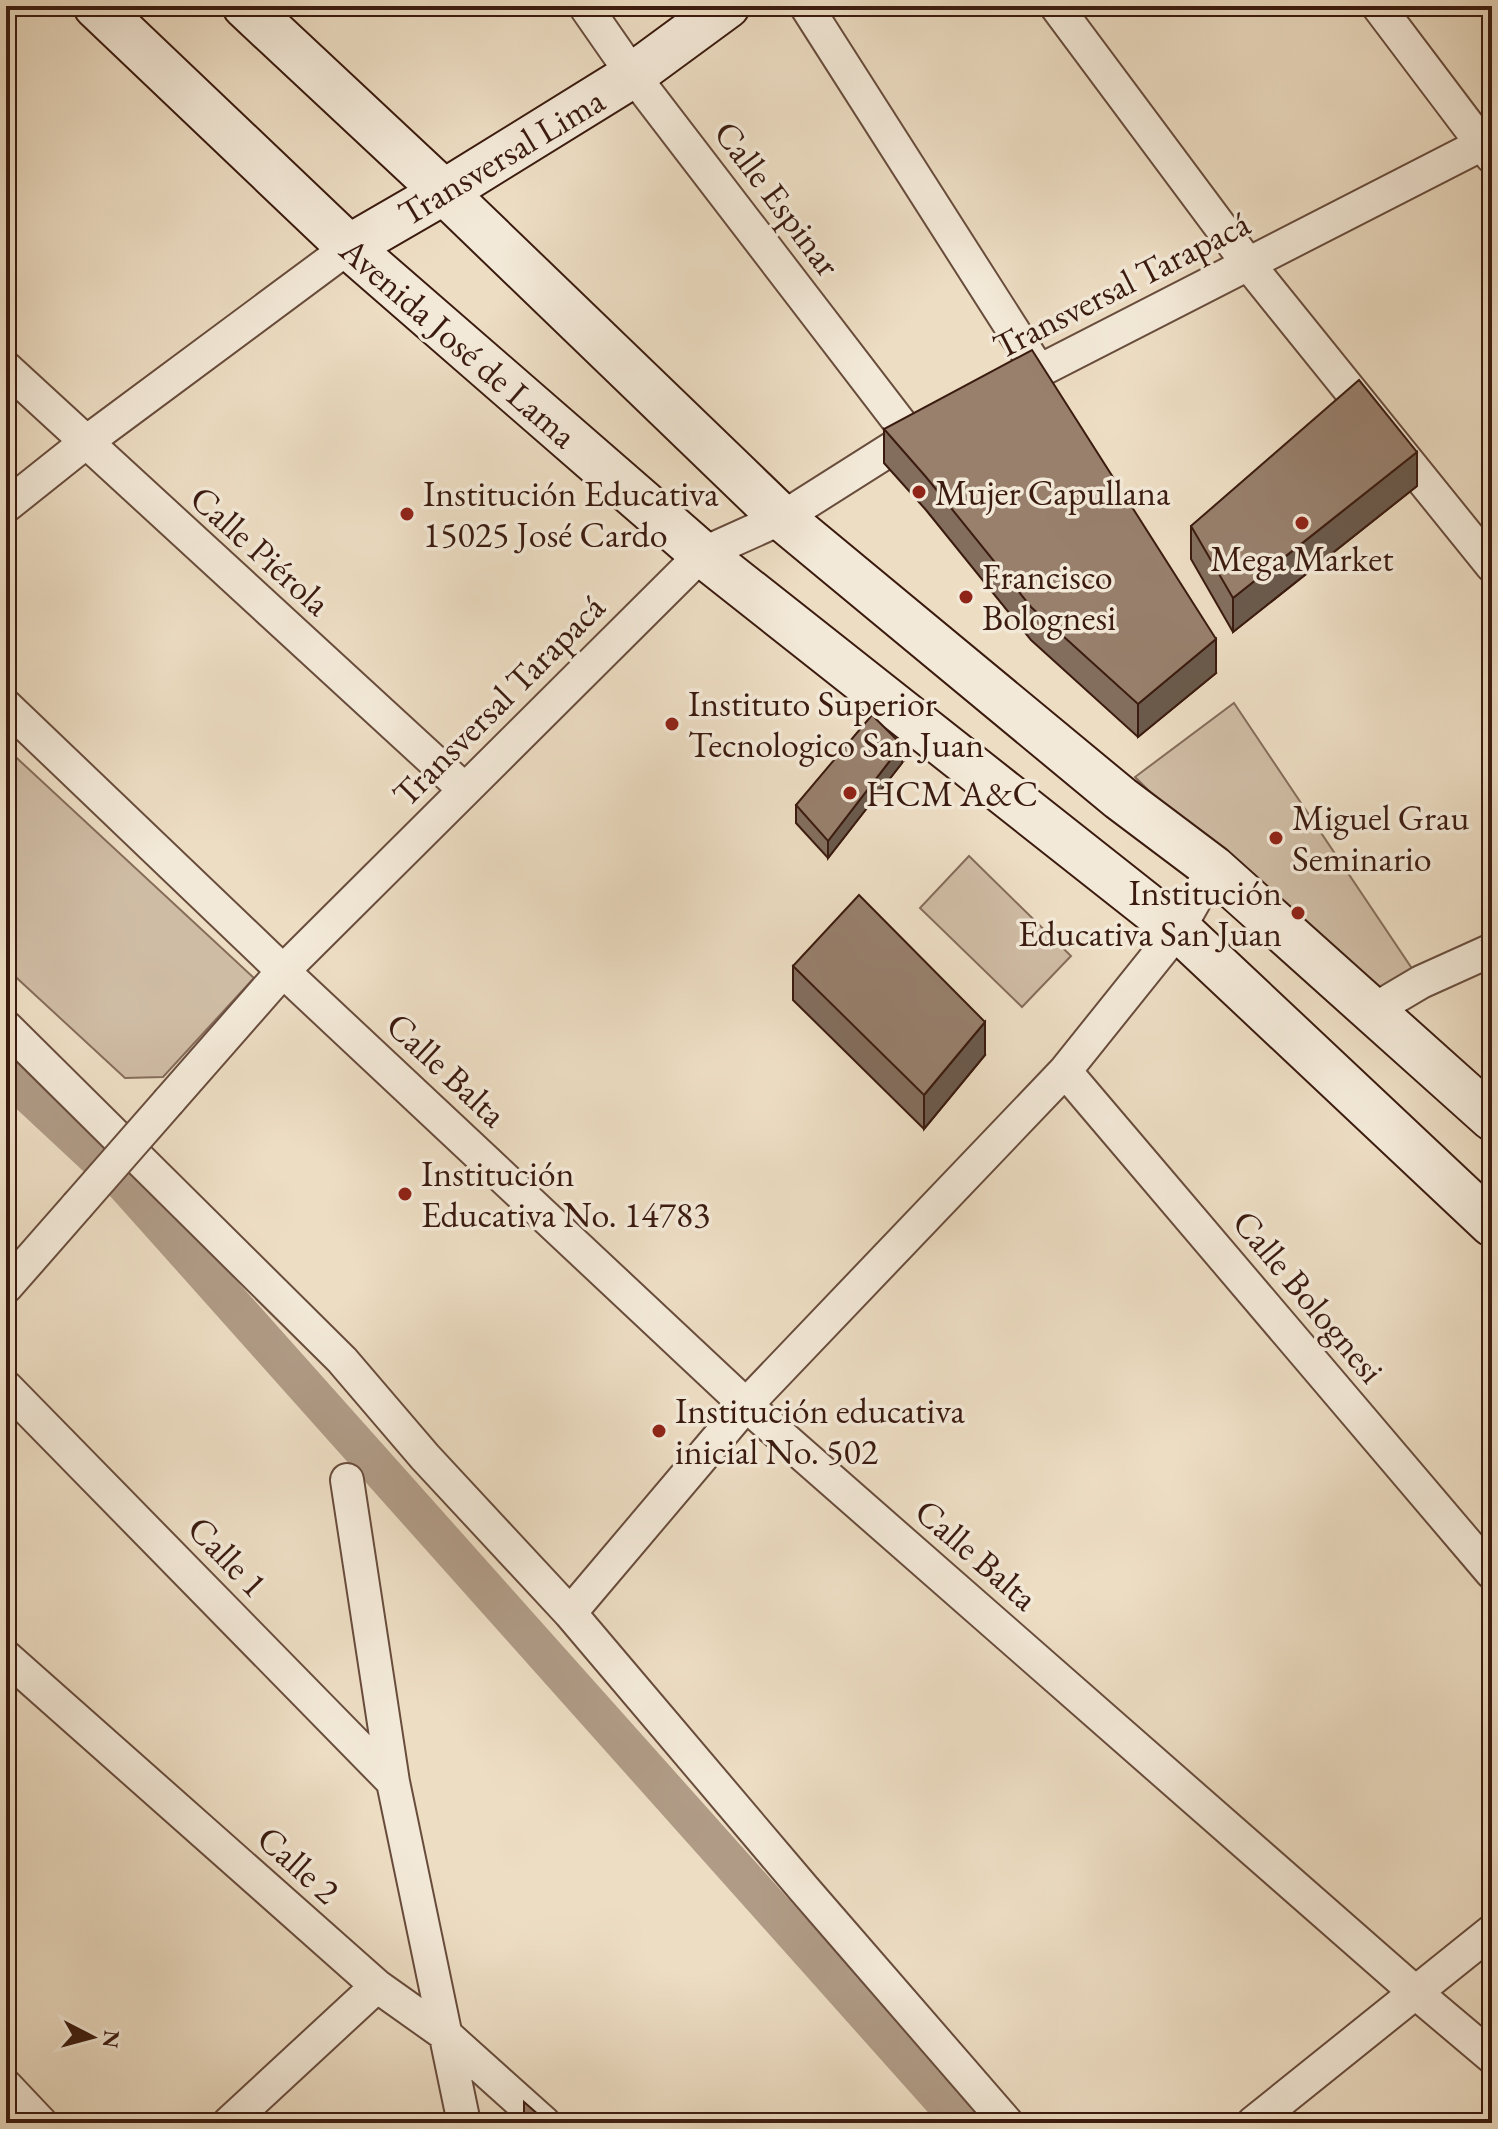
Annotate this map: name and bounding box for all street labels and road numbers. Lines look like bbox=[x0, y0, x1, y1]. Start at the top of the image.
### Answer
street label: Transversal Lima bbox=[389, 76, 614, 236]
street label: Calle Espinar bbox=[704, 111, 852, 286]
street label: Transversal Tarapacá bbox=[985, 199, 1258, 369]
street label: Avenida José de Lama bbox=[330, 226, 587, 459]
street label: Calle Piérola bbox=[180, 475, 341, 626]
street label: Transversal Tarapacá bbox=[382, 584, 615, 817]
street label: Calle Balta bbox=[376, 1002, 517, 1138]
street label: Calle Bolognesi bbox=[1222, 1200, 1395, 1393]
street label: Calle Balta bbox=[905, 1488, 1049, 1621]
street label: Calle 1 bbox=[177, 1506, 278, 1607]
street label: Calle 2 bbox=[247, 1815, 350, 1914]

